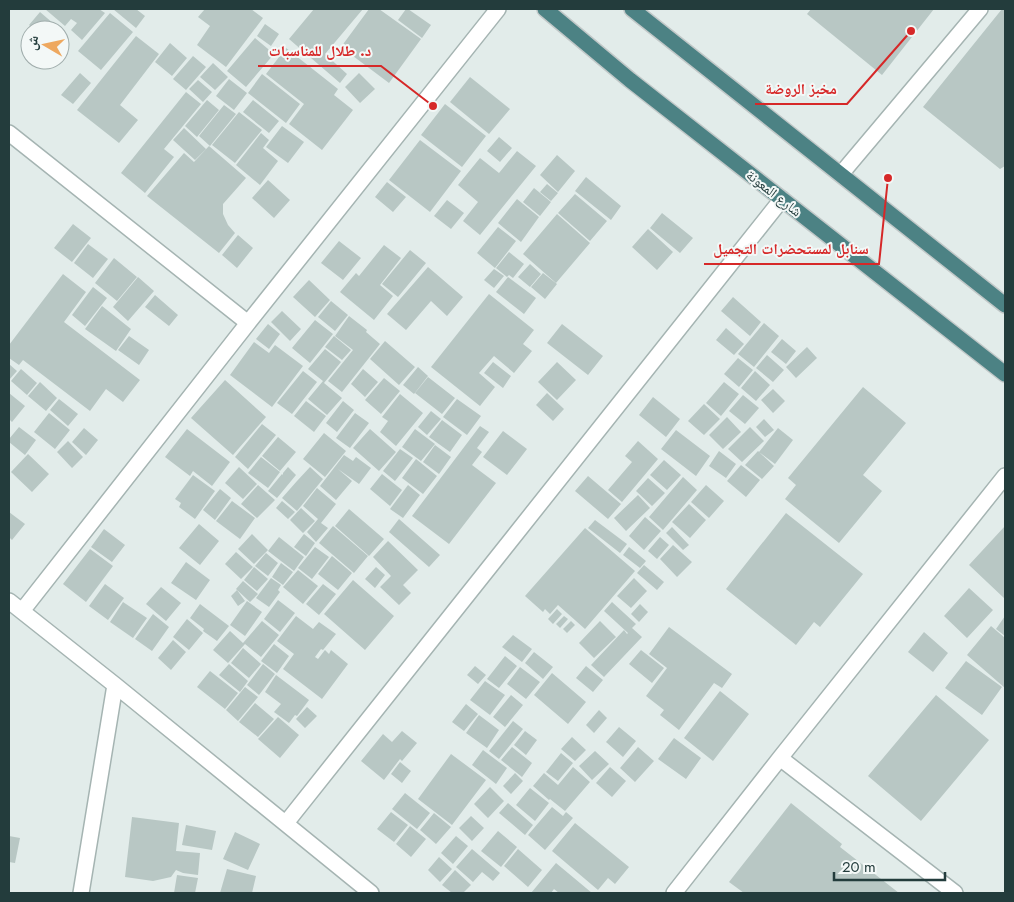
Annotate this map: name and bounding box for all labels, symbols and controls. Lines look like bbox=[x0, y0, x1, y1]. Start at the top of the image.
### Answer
north arrow bbox=[20, 20, 70, 70]
text: ش bbox=[21, 34, 43, 52]
callout: د. طلال للمناسبات bbox=[258, 36, 381, 66]
text: د. طلال للمناسبات bbox=[269, 40, 371, 62]
callout: مخبز الروضة bbox=[755, 74, 847, 104]
text: مخبز الروضة bbox=[765, 78, 837, 100]
street label: شارع المعونة bbox=[742, 165, 806, 221]
callout: سنابل لمستحضرات التجميل bbox=[704, 234, 879, 264]
text: سنابل لمستحضرات التجميل bbox=[713, 238, 869, 260]
scale bar bbox=[834, 850, 945, 882]
text: 20 m bbox=[842, 856, 876, 878]

